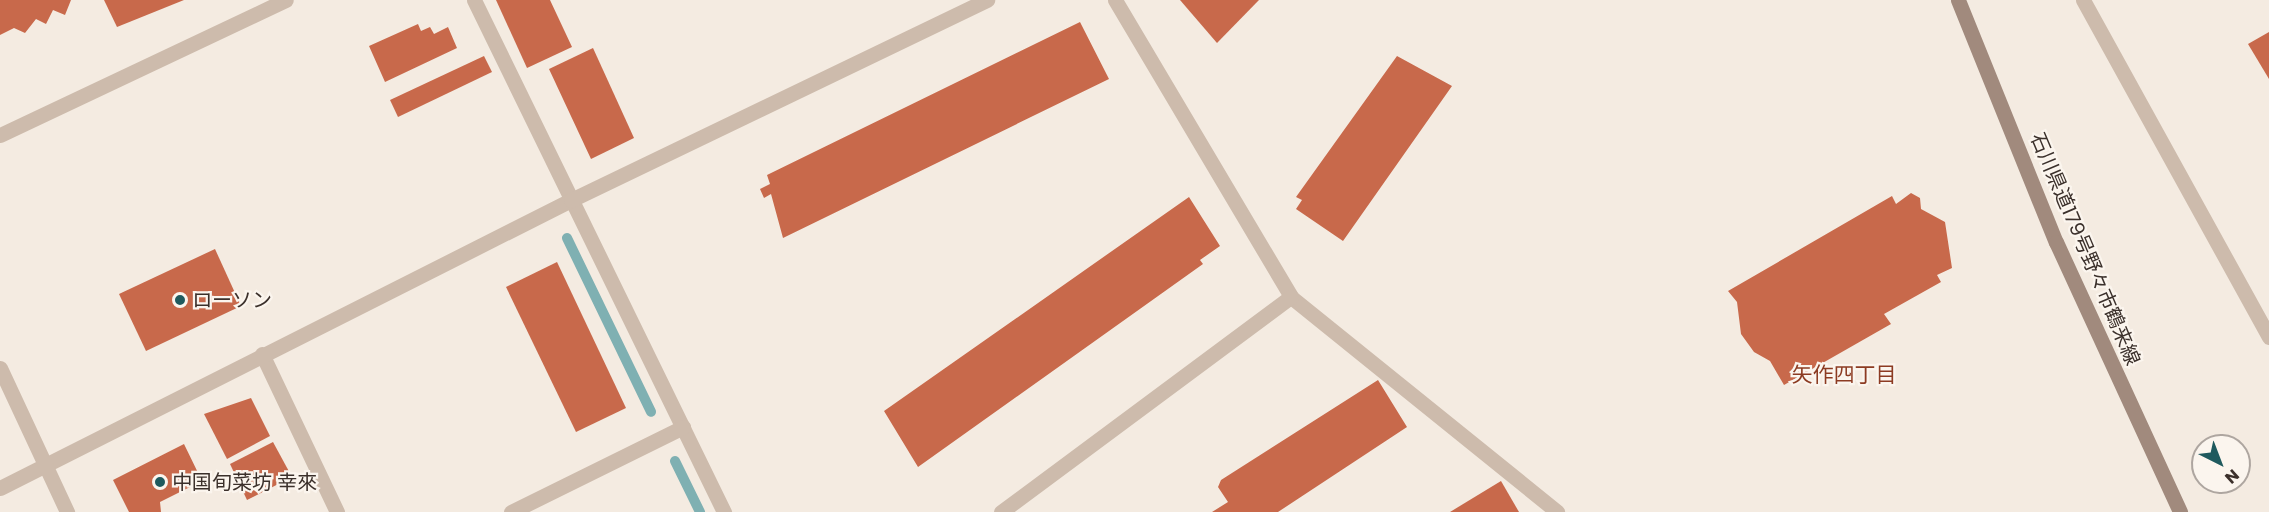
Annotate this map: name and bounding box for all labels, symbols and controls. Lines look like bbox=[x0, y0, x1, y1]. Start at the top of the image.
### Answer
street label: 石川県道179号野々市鶴来線 bbox=[2025, 129, 2145, 369]
place label: ローソン bbox=[192, 288, 272, 312]
marker: ローソン bbox=[173, 293, 187, 307]
district label: 矢作四丁目 bbox=[1792, 362, 1896, 388]
north arrow bbox=[2191, 434, 2251, 494]
text: N bbox=[2220, 464, 2244, 489]
place label: 中国旬菜坊 幸來 bbox=[172, 470, 317, 494]
marker: 中国旬菜坊 幸來 bbox=[153, 475, 167, 489]

